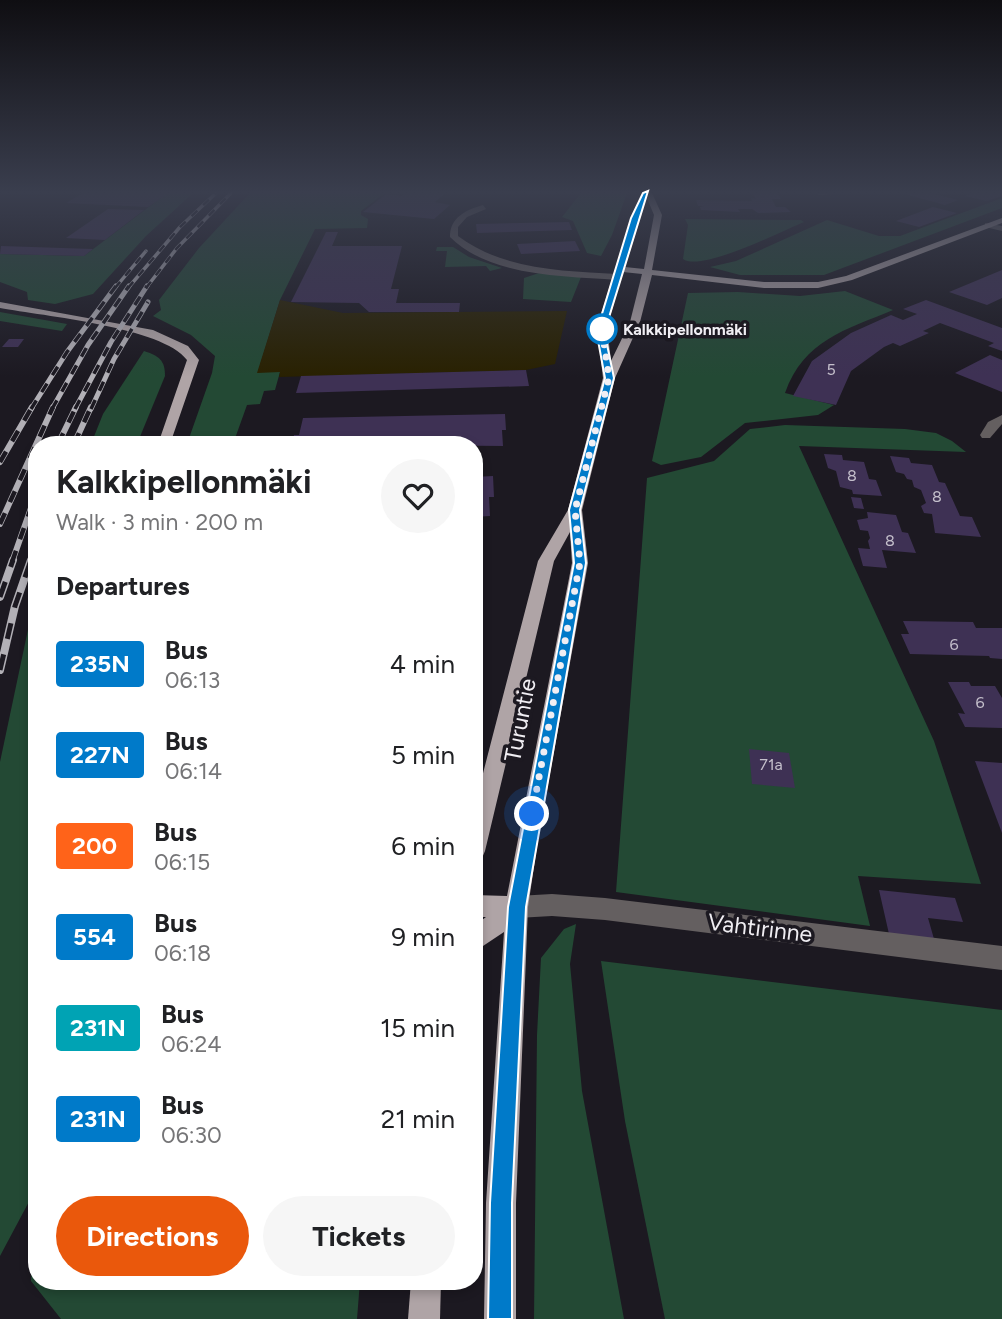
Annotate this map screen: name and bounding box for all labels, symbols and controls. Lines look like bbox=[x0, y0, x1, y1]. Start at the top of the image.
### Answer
marker: Kalkkipellonmäki bbox=[587, 314, 617, 344]
place label: Kalkkipellonmäki bbox=[623, 320, 747, 339]
house number: 5 bbox=[826, 360, 836, 379]
button: heart bbox=[381, 459, 455, 533]
text: Kalkkipellonmäki bbox=[56, 462, 312, 501]
house number: 8 bbox=[847, 466, 857, 485]
house number: 8 bbox=[932, 487, 942, 506]
text: Walk · 3 min · 200 m bbox=[56, 508, 263, 536]
house number: 8 bbox=[885, 531, 895, 550]
text: Departures bbox=[56, 570, 190, 602]
text: Bus bbox=[165, 634, 208, 666]
house number: 6 bbox=[949, 635, 959, 654]
text: 4 min bbox=[390, 648, 455, 680]
text: 235N bbox=[70, 649, 130, 678]
text: 06:13 bbox=[165, 666, 220, 694]
street label: Turuntie bbox=[498, 676, 542, 764]
house number: 6 bbox=[975, 693, 985, 712]
text: Bus bbox=[165, 725, 208, 757]
text: 5 min bbox=[391, 739, 455, 771]
text: 227N bbox=[70, 740, 130, 769]
house number: 71a bbox=[759, 755, 783, 774]
text: 06:14 bbox=[165, 757, 222, 785]
your location bbox=[514, 796, 549, 831]
text: Bus bbox=[154, 816, 197, 848]
text: 6 min bbox=[391, 830, 455, 862]
text: 200 bbox=[72, 831, 117, 860]
text: 06:15 bbox=[154, 848, 210, 876]
text: Bus bbox=[154, 907, 197, 939]
street label: Vahtirinne bbox=[706, 908, 814, 948]
text: 9 min bbox=[391, 921, 455, 953]
text: 554 bbox=[73, 922, 116, 951]
text: 06:18 bbox=[154, 939, 211, 967]
text: Bus bbox=[161, 998, 204, 1030]
text: 15 min bbox=[380, 1012, 455, 1044]
text: 231N bbox=[70, 1013, 126, 1042]
text: 06:24 bbox=[161, 1030, 222, 1058]
text: Bus bbox=[161, 1089, 204, 1121]
text: 21 min bbox=[381, 1103, 455, 1135]
text: 231N bbox=[70, 1104, 126, 1133]
text: 06:30 bbox=[161, 1121, 222, 1149]
button: Directions bbox=[56, 1196, 249, 1276]
button: Tickets bbox=[263, 1196, 455, 1276]

